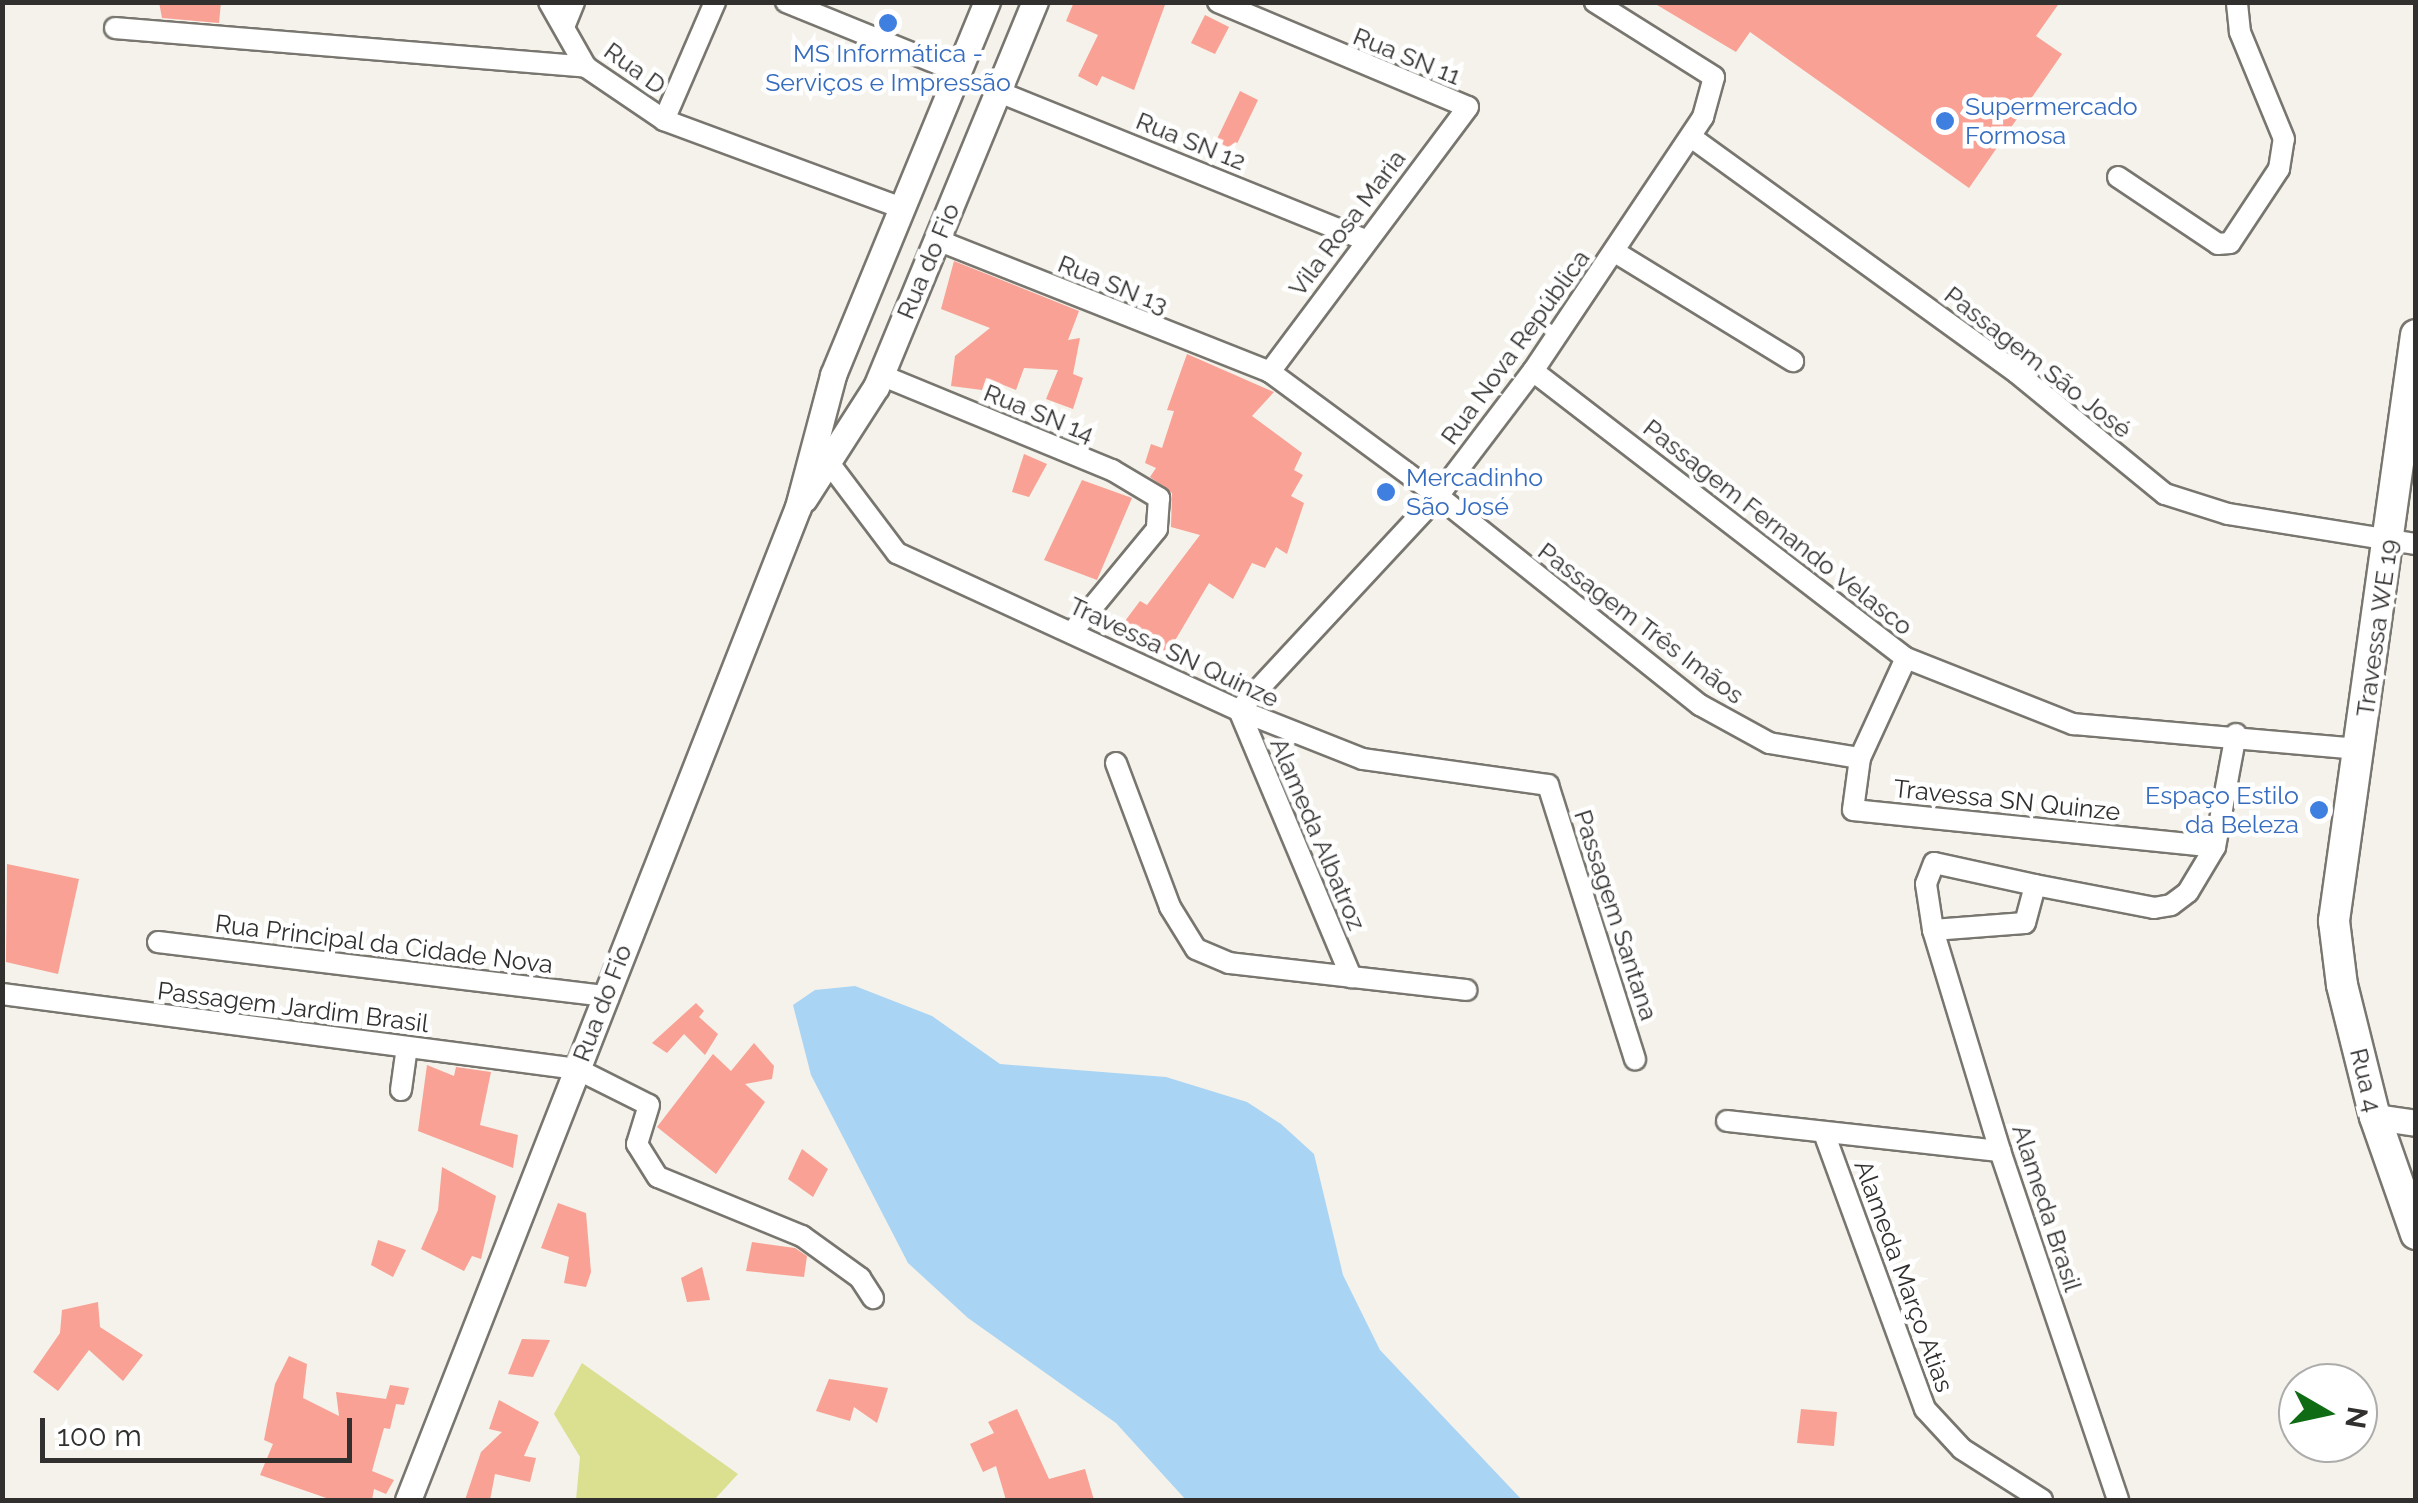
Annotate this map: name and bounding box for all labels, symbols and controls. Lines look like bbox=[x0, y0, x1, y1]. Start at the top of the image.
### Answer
marker: MS Informática - Serviços e Impressão bbox=[877, 12, 899, 34]
street label: Rua SN 11 bbox=[1349, 21, 1465, 91]
street label: Rua D bbox=[598, 36, 672, 100]
place label: MS Informática - Serviços e Impressão bbox=[765, 39, 1011, 98]
place label: Supermercado Formosa bbox=[1965, 92, 2138, 151]
street label: Rua SN 12 bbox=[1132, 105, 1250, 177]
marker: Supermercado Formosa bbox=[1934, 110, 1956, 132]
street label: Vila Rosa Maria bbox=[1282, 144, 1412, 302]
street label: Rua do Fio bbox=[890, 199, 966, 323]
street label: Rua Nova República bbox=[1434, 244, 1596, 450]
street label: Rua SN 13 bbox=[1054, 248, 1172, 320]
street label: Passagem São José bbox=[1938, 279, 2138, 445]
street label: Rua SN 14 bbox=[980, 377, 1098, 449]
street label: Passagem Fernando Velasco bbox=[1637, 412, 1919, 642]
place label: Mercadinho São José bbox=[1406, 463, 1543, 522]
marker: Mercadinho São José bbox=[1375, 481, 1397, 503]
street label: Passagem Três Imãos bbox=[1532, 536, 1750, 710]
street label: Travessa WE 19 bbox=[2350, 537, 2404, 719]
street label: Travessa SN Quinze bbox=[1064, 590, 1284, 714]
street label: Alameda Albatroz bbox=[1264, 733, 1372, 935]
street label: Travessa SN Quinze bbox=[1892, 773, 2122, 827]
place label: Espaço Estilo da Beleza bbox=[2145, 781, 2299, 840]
marker: Espaço Estilo da Beleza bbox=[2308, 799, 2330, 821]
street label: Passagem Santana bbox=[1568, 806, 1664, 1024]
street label: Rua Principal da Cidade Nova bbox=[213, 908, 555, 980]
street label: Rua do Fio bbox=[566, 940, 638, 1066]
street label: Passagem Jardim Brasil bbox=[155, 975, 431, 1039]
street label: Rua 4 bbox=[2344, 1045, 2388, 1115]
street label: Alameda Brasil bbox=[2006, 1121, 2088, 1295]
street label: Alameda Março Atias bbox=[1848, 1156, 1960, 1396]
north arrow bbox=[2278, 1363, 2378, 1463]
scale bar bbox=[45, 1398, 358, 1460]
text: N bbox=[2338, 1404, 2374, 1431]
text: 100 m bbox=[57, 1418, 142, 1453]

